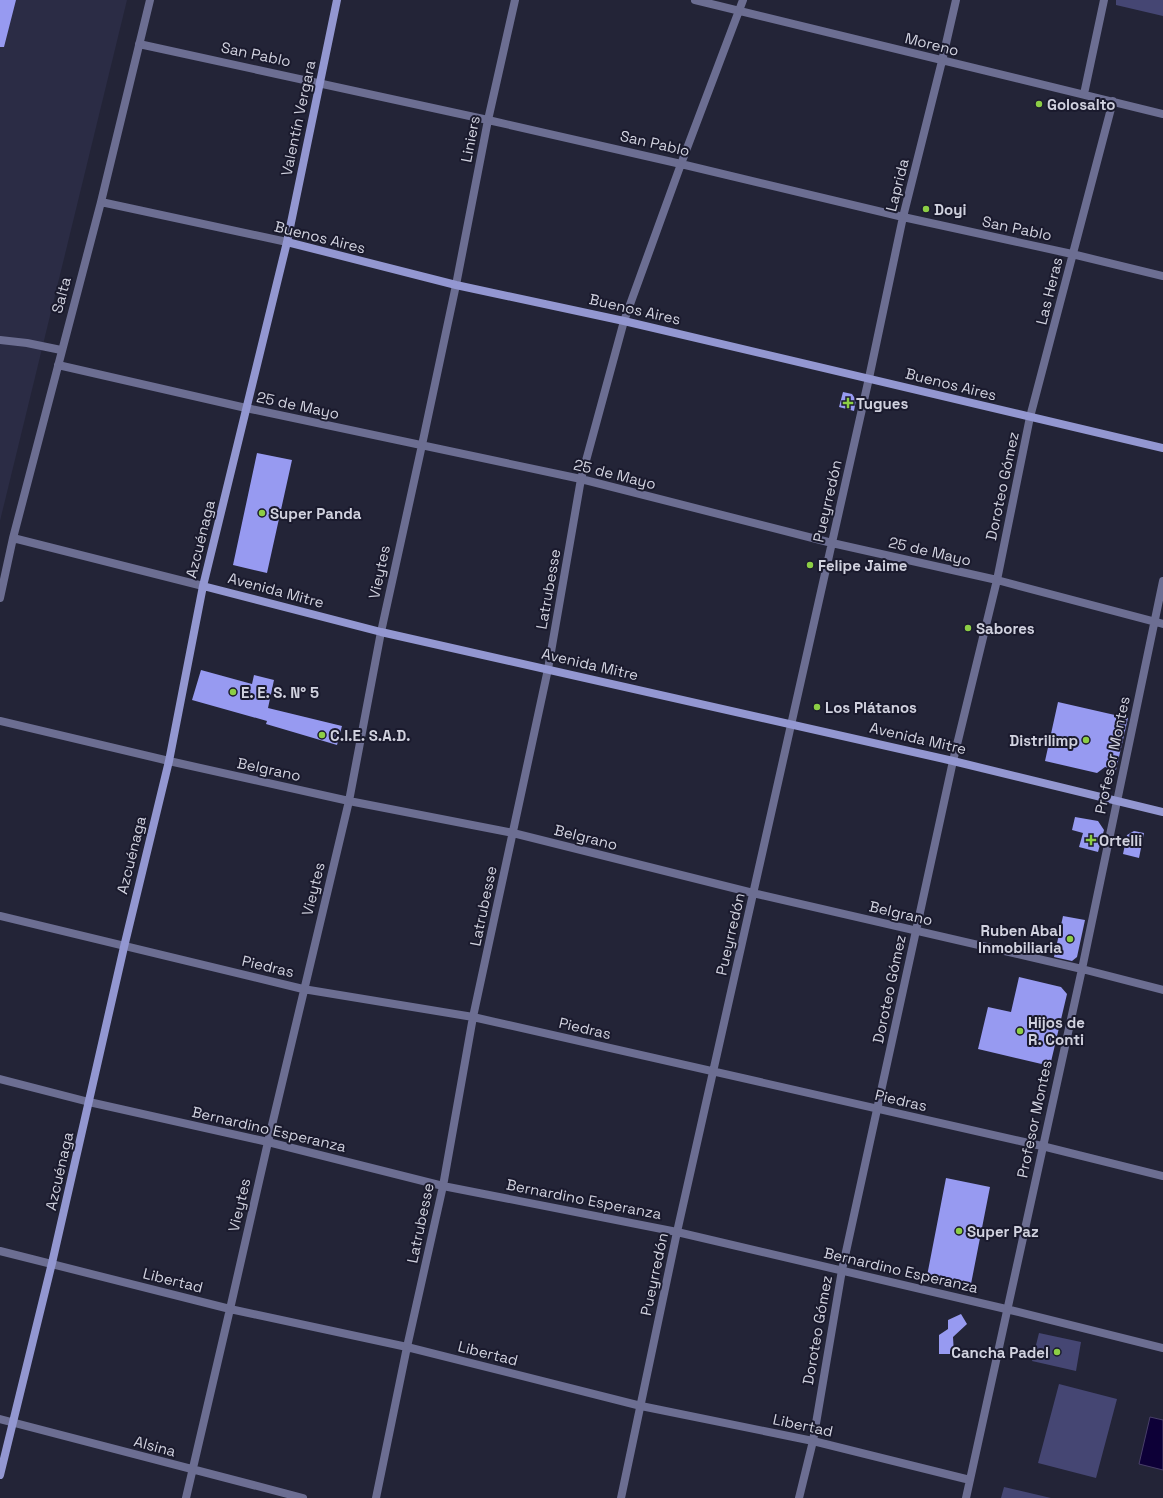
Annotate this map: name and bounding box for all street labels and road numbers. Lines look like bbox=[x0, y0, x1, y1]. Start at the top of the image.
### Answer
street label: Moreno bbox=[903, 28, 961, 60]
street label: San Pablo bbox=[219, 37, 293, 71]
street label: Valentín Vergara bbox=[276, 58, 320, 178]
street label: Liniers bbox=[456, 114, 484, 164]
street label: San Pablo bbox=[618, 126, 692, 160]
street label: Laprida bbox=[881, 156, 913, 214]
street label: San Pablo bbox=[980, 211, 1054, 245]
street label: Buenos Aires bbox=[272, 216, 368, 258]
street label: Las Heras bbox=[1031, 255, 1067, 327]
street label: Salta bbox=[47, 274, 75, 315]
street label: Buenos Aires bbox=[587, 289, 683, 329]
street label: Buenos Aires bbox=[903, 363, 999, 405]
street label: 25 de Mayo bbox=[255, 387, 341, 423]
street label: Doroteo Gómez bbox=[981, 430, 1023, 542]
street label: 25 de Mayo bbox=[572, 455, 658, 493]
street label: Pueyrredón bbox=[808, 458, 846, 544]
street label: Azcuénaga bbox=[181, 498, 219, 580]
street label: 25 de Mayo bbox=[887, 532, 973, 570]
street label: Vieytes bbox=[364, 543, 394, 601]
street label: Latrubesse bbox=[532, 547, 564, 631]
street label: Avenida Mitre bbox=[226, 568, 326, 612]
street label: Avenida Mitre bbox=[540, 644, 640, 684]
street label: Profesor Montes bbox=[1090, 694, 1134, 816]
street label: Avenida Mitre bbox=[868, 718, 968, 758]
street label: Belgrano bbox=[235, 753, 303, 785]
street label: Azcuénaga bbox=[112, 814, 150, 896]
street label: Belgrano bbox=[552, 820, 620, 854]
street label: Vieytes bbox=[297, 860, 329, 918]
street label: Latrubesse bbox=[465, 864, 501, 948]
street label: Pueyrredón bbox=[711, 891, 749, 977]
street label: Belgrano bbox=[867, 896, 935, 930]
street label: Doroteo Gómez bbox=[868, 933, 910, 1045]
street label: Piedras bbox=[240, 951, 296, 981]
street label: Piedras bbox=[557, 1013, 613, 1043]
street label: Profesor Montes bbox=[1012, 1058, 1056, 1180]
street label: Piedras bbox=[873, 1085, 929, 1115]
street label: Bernardino Esperanza bbox=[190, 1102, 348, 1156]
street label: Azcuénaga bbox=[41, 1130, 77, 1212]
street label: Bernardino Esperanza bbox=[505, 1175, 664, 1223]
street label: Vieytes bbox=[224, 1176, 254, 1234]
street label: Latrubesse bbox=[402, 1181, 438, 1265]
street label: Pueyrredón bbox=[636, 1231, 672, 1317]
street label: Bernardino Esperanza bbox=[822, 1243, 980, 1297]
street label: Libertad bbox=[141, 1263, 205, 1297]
street label: Doroteo Gómez bbox=[798, 1274, 836, 1386]
street label: Libertad bbox=[456, 1336, 520, 1370]
street label: Libertad bbox=[771, 1409, 835, 1441]
street label: Alsina bbox=[132, 1431, 178, 1461]

